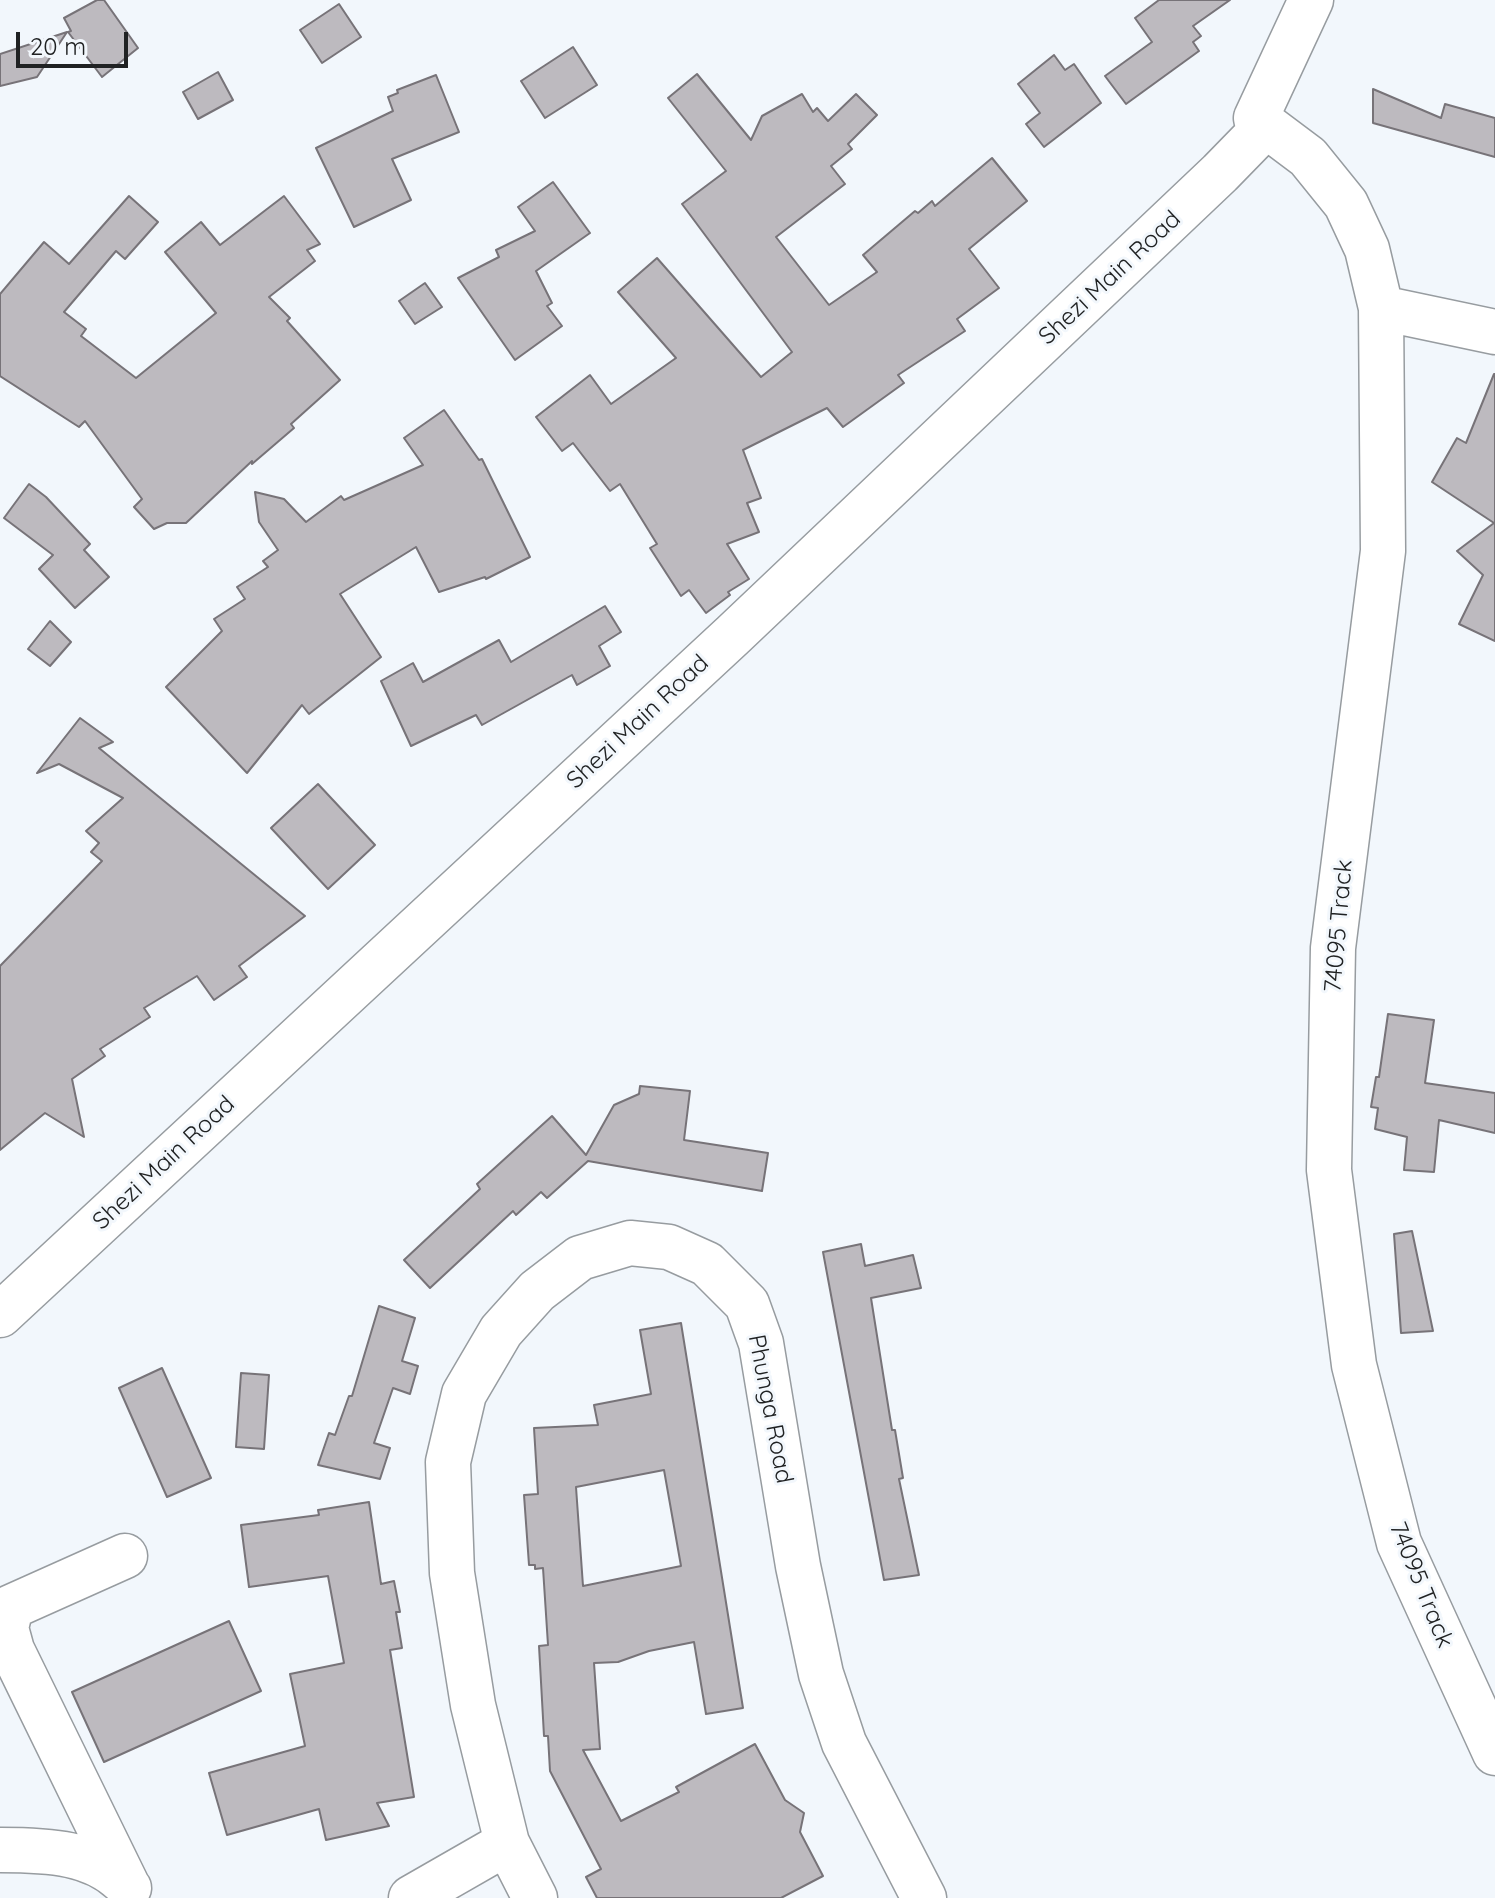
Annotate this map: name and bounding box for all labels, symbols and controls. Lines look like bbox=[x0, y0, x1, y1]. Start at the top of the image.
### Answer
scale bar bbox=[20, 16, 132, 66]
text: 20 m bbox=[30, 31, 86, 61]
street label: Shezi Main Road bbox=[1033, 205, 1187, 351]
street label: Shezi Main Road bbox=[561, 649, 715, 795]
street label: 74095 Track bbox=[1319, 858, 1359, 994]
street label: Shezi Main Road bbox=[87, 1090, 241, 1236]
street label: Phunga Road bbox=[741, 1332, 799, 1486]
street label: 74095 Track bbox=[1383, 1518, 1459, 1652]

